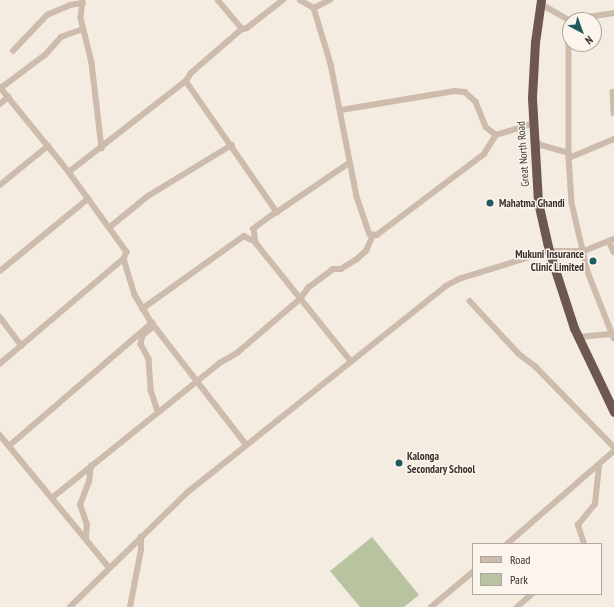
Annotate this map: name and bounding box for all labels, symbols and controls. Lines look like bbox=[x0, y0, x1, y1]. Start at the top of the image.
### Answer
north arrow bbox=[562, 12, 602, 52]
text: N bbox=[582, 33, 596, 48]
street label: Great North Road bbox=[514, 121, 532, 187]
place label: Mahatma Ghandi bbox=[499, 196, 565, 210]
marker: Mahatma Ghandi bbox=[484, 197, 496, 209]
place label: Mukuni Insurance Clinic Limited bbox=[515, 248, 584, 274]
marker: Mukuni Insurance Clinic Limited bbox=[587, 255, 599, 267]
place label: Kalonga Secondary School bbox=[407, 450, 475, 476]
marker: Kalonga Secondary School bbox=[394, 458, 404, 468]
legend bbox=[472, 543, 602, 595]
text: Road bbox=[510, 552, 530, 567]
text: Park bbox=[510, 572, 528, 587]

